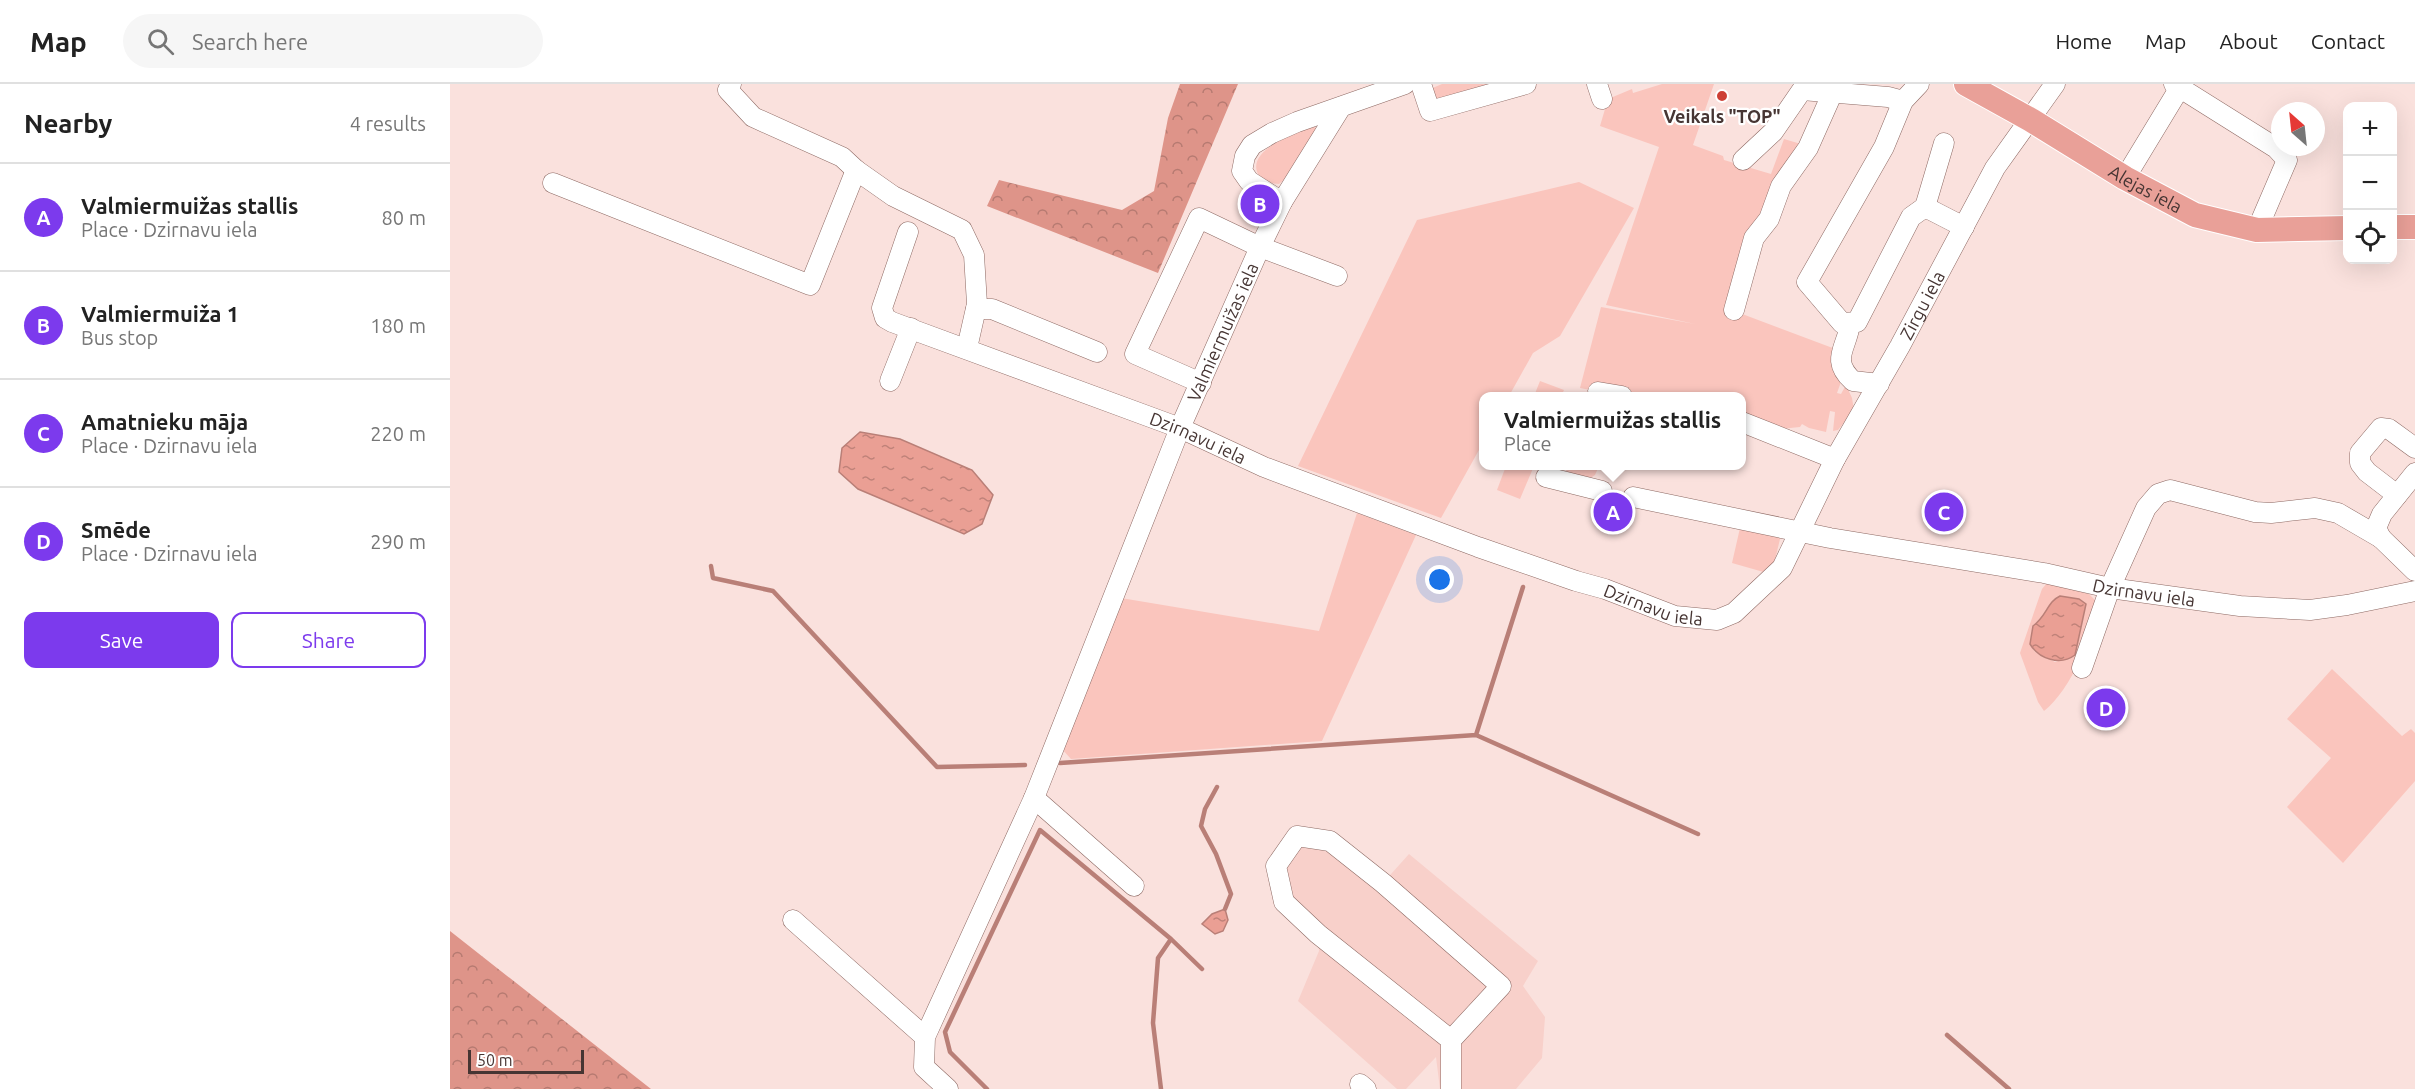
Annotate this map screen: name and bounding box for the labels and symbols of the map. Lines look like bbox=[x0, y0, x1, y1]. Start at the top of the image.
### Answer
marker: Veikals "TOP" bbox=[1715, 89, 1729, 103]
north arrow bbox=[2271, 102, 2325, 156]
place label: Veikals "TOP" bbox=[1663, 106, 1781, 126]
street label: Alejas iela bbox=[2105, 161, 2186, 216]
pin: B bbox=[1240, 182, 1280, 226]
street label: Valmiermuižas iela bbox=[1183, 259, 1262, 405]
street label: Zirgu iela bbox=[1895, 267, 1948, 343]
street label: Dzirnavu iela bbox=[1147, 408, 1249, 467]
pin: A bbox=[1594, 490, 1632, 534]
pin: C bbox=[1924, 490, 1964, 534]
your location bbox=[1425, 565, 1454, 594]
street label: Dzirnavu iela bbox=[2091, 574, 2196, 610]
street label: Dzirnavu iela bbox=[1601, 580, 1704, 629]
pin: D bbox=[2086, 686, 2126, 730]
scale bar bbox=[468, 1047, 584, 1074]

